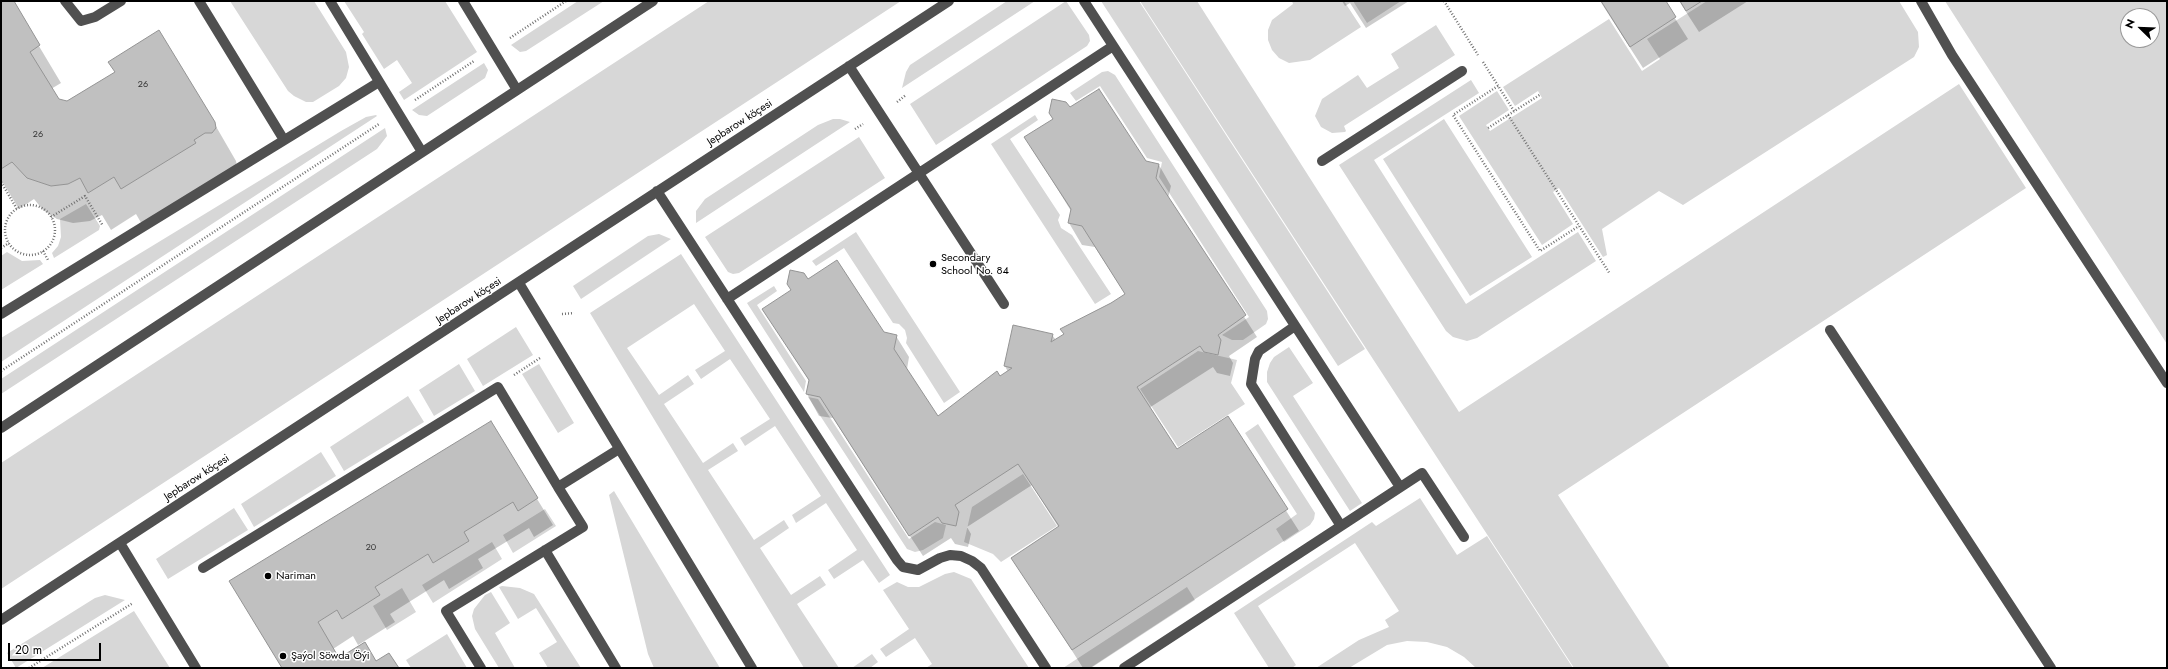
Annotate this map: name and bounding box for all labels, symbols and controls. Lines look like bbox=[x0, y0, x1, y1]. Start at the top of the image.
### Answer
north arrow bbox=[2120, 8, 2160, 48]
text: N bbox=[2121, 17, 2139, 31]
house number: 26 bbox=[138, 80, 148, 90]
street label: Jepbarow köçesi bbox=[705, 97, 775, 149]
house number: 26 bbox=[33, 130, 43, 140]
place label: Secondary School No. 84 bbox=[941, 251, 1009, 277]
marker: Secondary School No. 84 bbox=[928, 259, 938, 269]
street label: Jepbarow köçesi bbox=[434, 275, 504, 327]
street label: Jepbarow köçesi bbox=[162, 452, 232, 504]
house number: 20 bbox=[366, 543, 376, 553]
place label: Nariman bbox=[276, 569, 316, 583]
marker: Nariman bbox=[263, 571, 273, 581]
scale bar bbox=[10, 635, 103, 661]
text: 20 m bbox=[15, 641, 42, 659]
place label: Şaýol Söwda Öýi bbox=[291, 649, 370, 663]
marker: Şaýol Söwda Öýi bbox=[278, 651, 288, 661]

